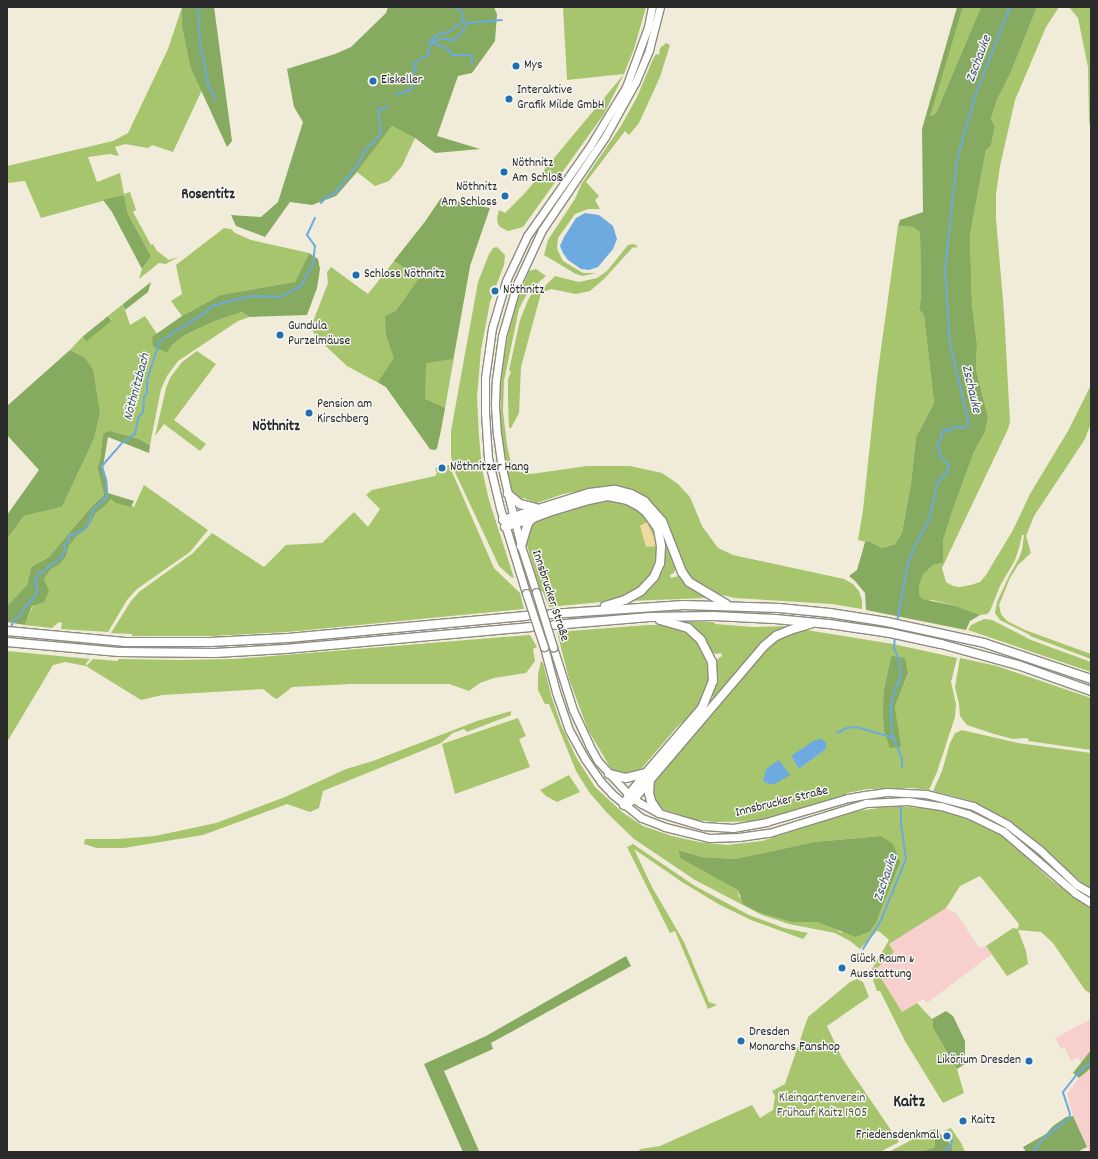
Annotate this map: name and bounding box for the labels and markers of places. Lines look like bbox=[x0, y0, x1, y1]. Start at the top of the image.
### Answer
place label: Mys bbox=[524, 58, 542, 74]
marker: Mys bbox=[511, 61, 521, 71]
place label: Eiskeller bbox=[381, 73, 423, 89]
marker: Eiskeller bbox=[368, 76, 378, 86]
place label: Interaktive Grafik Milde GmbH bbox=[517, 84, 604, 115]
marker: Interaktive Grafik Milde GmbH bbox=[504, 94, 514, 104]
place label: Nöthnitz Am Schloß bbox=[512, 157, 563, 188]
marker: Nöthnitz Am Schloß bbox=[499, 167, 509, 177]
place label: Nöthnitz Am Schloss bbox=[441, 181, 497, 212]
marker: Nöthnitz Am Schloss bbox=[500, 191, 510, 201]
place label: Schloss Nöthnitz bbox=[364, 267, 445, 283]
marker: Schloss Nöthnitz bbox=[351, 270, 361, 280]
place label: Nöthnitz bbox=[503, 283, 544, 299]
marker: Nöthnitz bbox=[490, 286, 500, 296]
place label: Gundula Purzelmäuse bbox=[288, 320, 350, 351]
marker: Gundula Purzelmäuse bbox=[275, 330, 285, 340]
place label: Pension am Kirschberg bbox=[317, 398, 372, 429]
marker: Pension am Kirschberg bbox=[304, 408, 314, 418]
place label: Nöthnitzer Hang bbox=[450, 460, 529, 476]
marker: Nöthnitzer Hang bbox=[437, 463, 447, 473]
place label: Glück Raum & Ausstattung bbox=[850, 953, 914, 984]
marker: Glück Raum & Ausstattung bbox=[837, 963, 847, 973]
place label: Dresden Monarchs Fanshop bbox=[749, 1026, 840, 1057]
marker: Dresden Monarchs Fanshop bbox=[736, 1036, 746, 1046]
place label: Likörium Dresden bbox=[937, 1053, 1021, 1069]
marker: Likörium Dresden bbox=[1024, 1056, 1034, 1066]
place label: Kaitz bbox=[971, 1113, 995, 1129]
marker: Kaitz bbox=[958, 1116, 968, 1126]
place label: Friedensdenkmal bbox=[856, 1128, 939, 1144]
marker: Friedensdenkmal bbox=[942, 1131, 952, 1141]

